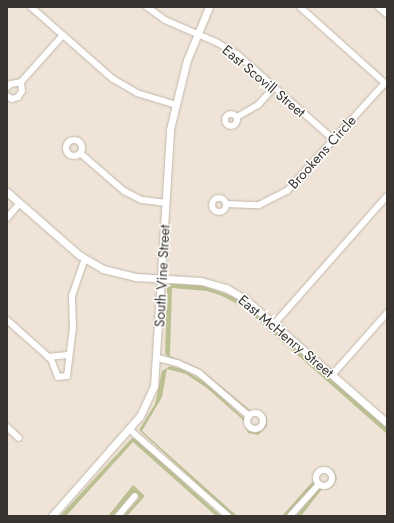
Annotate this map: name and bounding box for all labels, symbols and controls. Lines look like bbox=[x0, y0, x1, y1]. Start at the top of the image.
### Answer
street label: East Scovill Street bbox=[219, 41, 309, 121]
street label: Brookens Circle bbox=[285, 112, 359, 192]
street label: South Vine Street bbox=[151, 224, 173, 328]
street label: East McHenry Street bbox=[235, 291, 337, 381]

